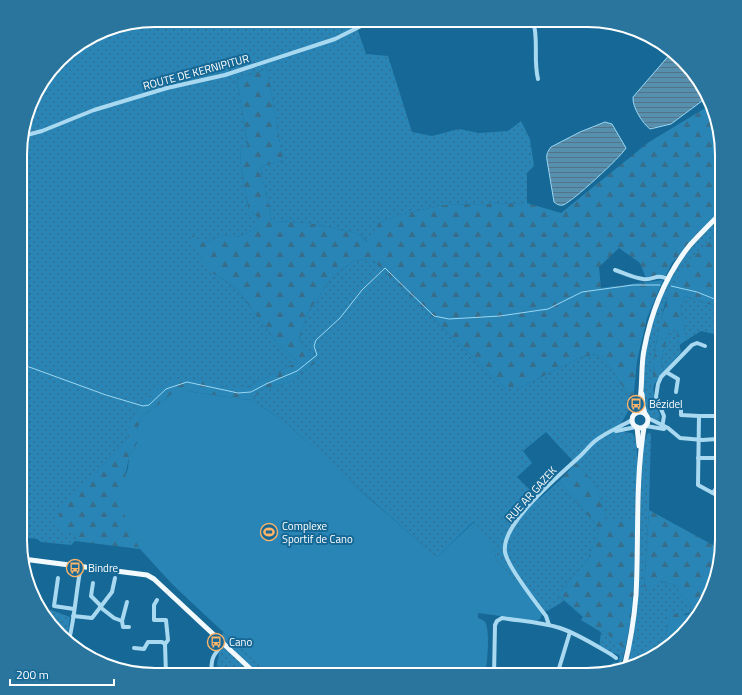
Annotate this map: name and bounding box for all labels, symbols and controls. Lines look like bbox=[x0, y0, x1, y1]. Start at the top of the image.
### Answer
street label: ROUTE DE KERNIPITUR bbox=[141, 50, 251, 94]
bus stop icon: Bézidel bbox=[626, 394, 646, 414]
place label: Bézidel bbox=[649, 396, 683, 412]
street label: RUE AR GAZEK bbox=[502, 462, 561, 525]
place label: Complexe Sportif de Cano bbox=[282, 518, 353, 547]
sports icon: Complexe Sportif de Cano bbox=[259, 522, 279, 542]
bus stop icon: Bindre bbox=[65, 558, 85, 578]
place label: Bindre bbox=[88, 560, 119, 576]
bus stop icon: Cano bbox=[206, 632, 226, 652]
place label: Cano bbox=[229, 634, 252, 650]
scale bar bbox=[10, 661, 114, 687]
text: 200 m bbox=[16, 665, 49, 684]

